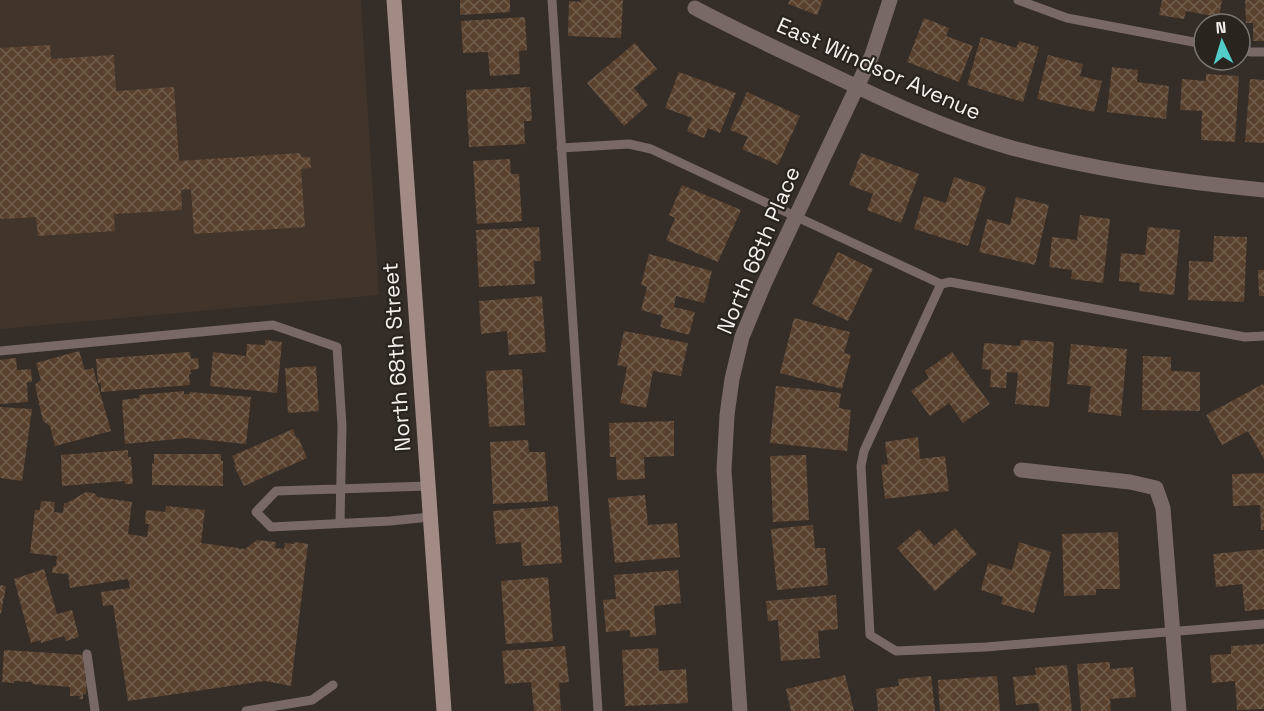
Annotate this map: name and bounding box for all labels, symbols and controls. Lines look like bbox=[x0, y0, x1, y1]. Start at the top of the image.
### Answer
street label: East Windsor Avenue bbox=[772, 10, 986, 126]
north arrow bbox=[1192, 12, 1252, 72]
text: N bbox=[1215, 17, 1227, 38]
street label: North 68th Place bbox=[710, 162, 806, 338]
street label: North 68th Street bbox=[375, 262, 417, 452]

